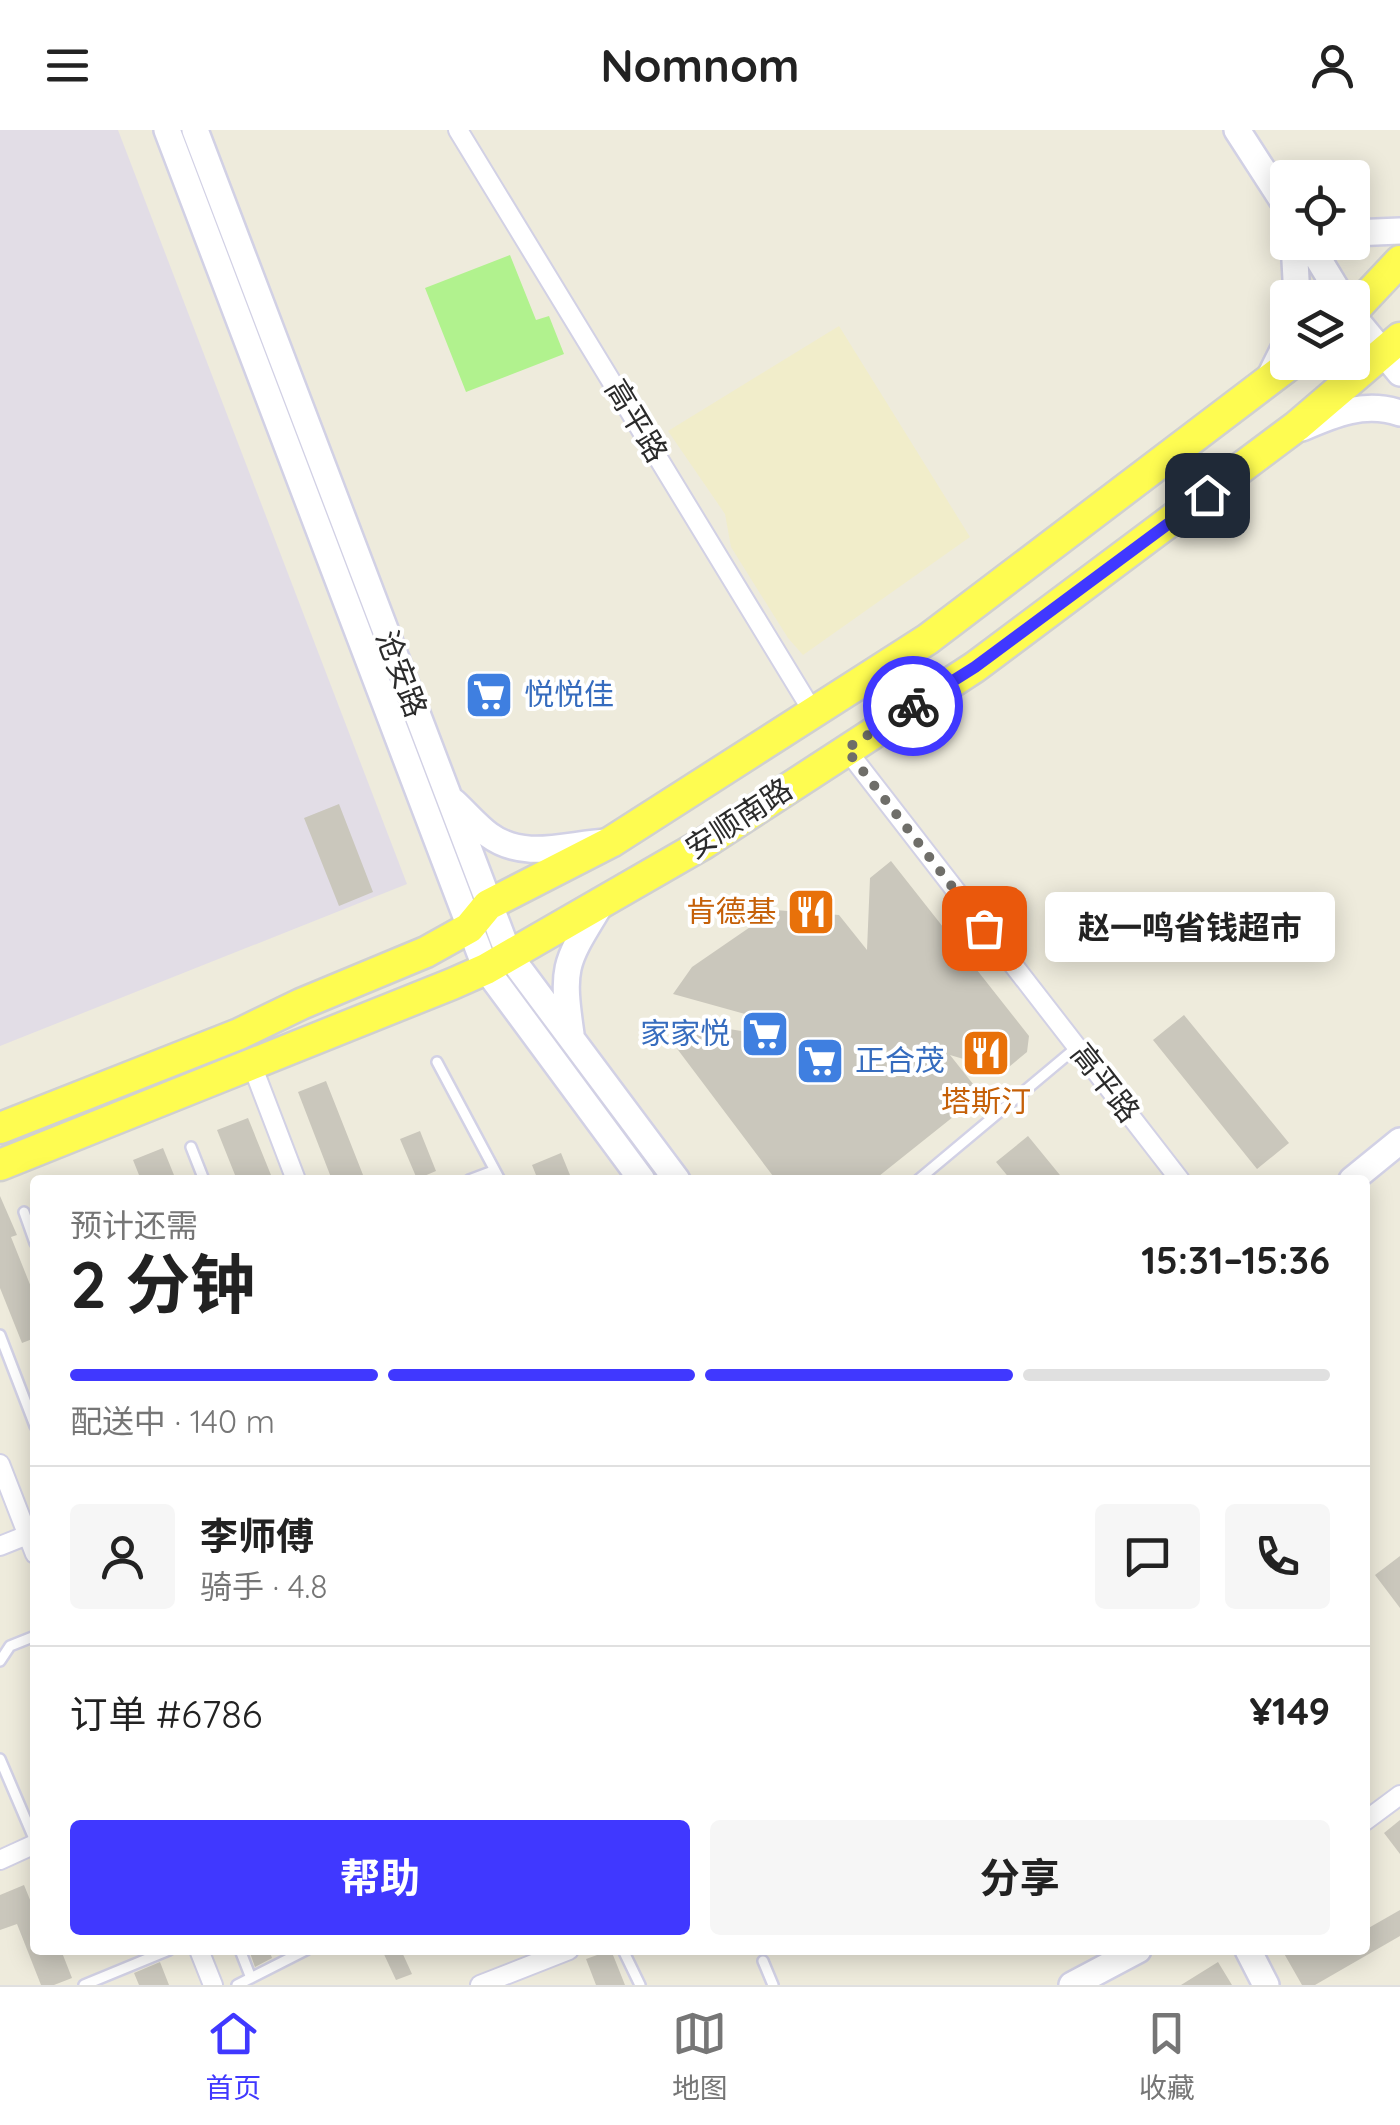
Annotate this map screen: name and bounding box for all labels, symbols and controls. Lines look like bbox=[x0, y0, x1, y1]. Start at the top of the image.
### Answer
text: Nomnom bbox=[600, 37, 800, 93]
icon: menu bbox=[40, 38, 95, 93]
icon: person bbox=[1305, 38, 1360, 93]
map controls bbox=[1270, 160, 1370, 380]
button: locate bbox=[1270, 160, 1370, 260]
button: layers bbox=[1270, 280, 1370, 380]
street label: 高平路 bbox=[597, 372, 676, 469]
pin bbox=[1165, 453, 1250, 538]
icon: home bbox=[1180, 468, 1235, 523]
street label: 沧安路 bbox=[368, 625, 436, 722]
courier bbox=[863, 656, 963, 756]
supermarket icon: 悦悦佳 bbox=[463, 669, 515, 721]
place label: 悦悦佳 bbox=[524, 675, 614, 713]
icon: bike bbox=[886, 679, 941, 734]
street label: 安顺南路 bbox=[678, 770, 799, 867]
restaurant icon: 肯德基 bbox=[785, 886, 837, 938]
pin bbox=[942, 886, 1027, 971]
place label: 肯德基 bbox=[686, 892, 776, 930]
callout: 赵一鸣省钱超市 bbox=[1044, 893, 1334, 963]
icon: bag bbox=[957, 901, 1012, 956]
text: 赵一鸣省钱超市 bbox=[1078, 907, 1302, 947]
supermarket icon: 家家悦 bbox=[739, 1008, 791, 1060]
place label: 家家悦 bbox=[640, 1014, 730, 1052]
restaurant icon: 塔斯汀 bbox=[960, 1027, 1012, 1079]
supermarket icon: 正合茂 bbox=[794, 1035, 846, 1087]
street label: 高平路 bbox=[1063, 1035, 1148, 1130]
place label: 正合茂 bbox=[855, 1041, 945, 1079]
place label: 塔斯汀 bbox=[941, 1082, 1031, 1120]
text: 预计还需 bbox=[70, 1205, 198, 1245]
text: 15:31–15:36 bbox=[1141, 1236, 1330, 1284]
text: 2 分钟 bbox=[70, 1243, 255, 1324]
text: 配送中 · 140 m bbox=[70, 1401, 275, 1441]
button: person bbox=[70, 1504, 175, 1609]
button: chat bbox=[1095, 1504, 1200, 1609]
button: phone bbox=[1225, 1504, 1330, 1609]
text: 李师傅 bbox=[200, 1512, 314, 1560]
text: 骑手 · 4.8 bbox=[200, 1566, 328, 1606]
text: ¥149 bbox=[1249, 1687, 1330, 1735]
text: 订单 #6786 bbox=[70, 1690, 262, 1738]
button: 帮助 bbox=[70, 1820, 690, 1935]
button: 分享 bbox=[710, 1820, 1330, 1935]
tab: 首页 bbox=[205, 2006, 261, 2106]
tab: 地图 bbox=[672, 2006, 728, 2106]
tab: 收藏 bbox=[1139, 2006, 1195, 2106]

